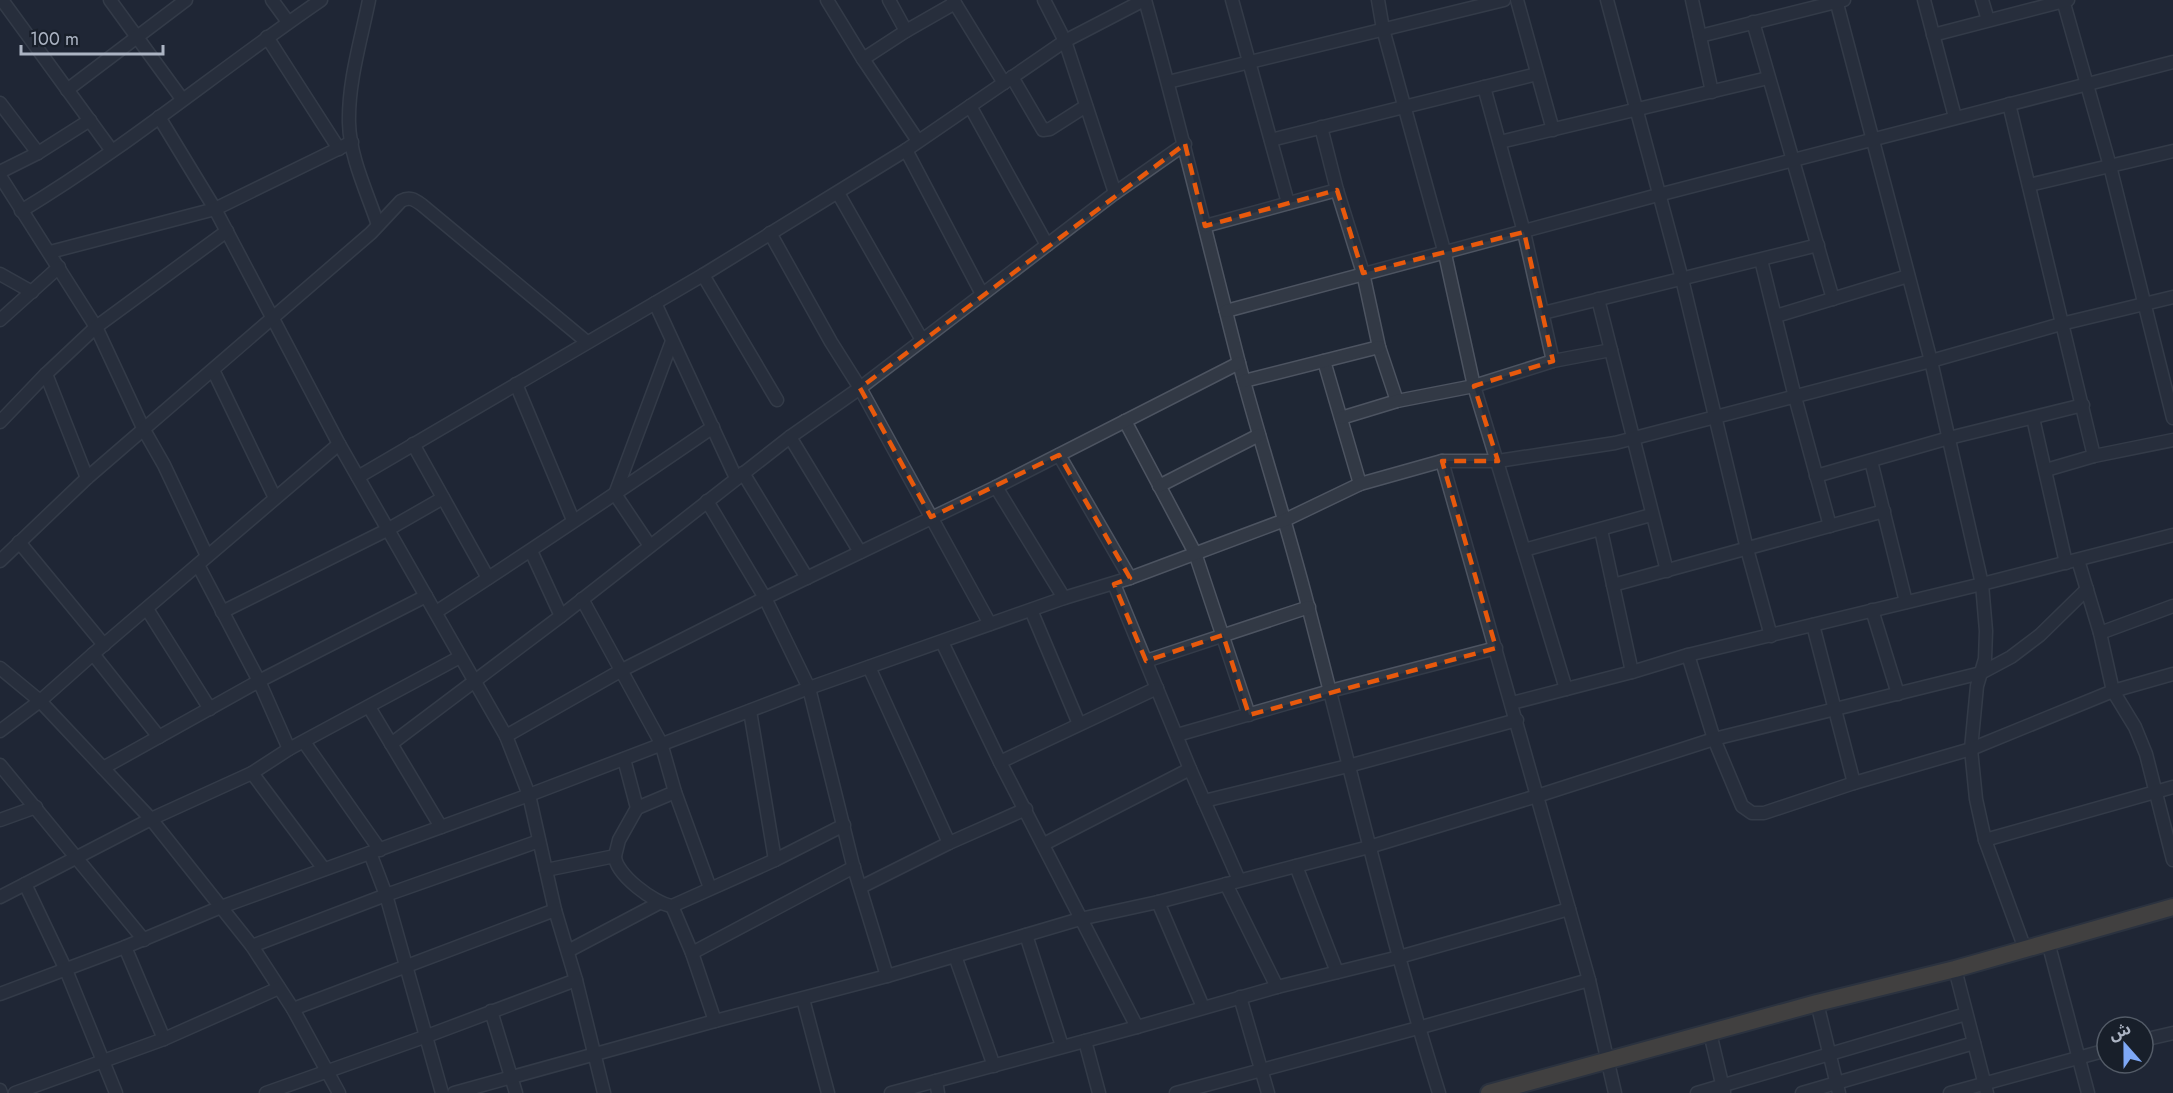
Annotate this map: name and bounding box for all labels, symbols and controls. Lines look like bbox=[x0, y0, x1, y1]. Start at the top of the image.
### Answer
scale bar bbox=[21, 18, 164, 56]
text: 100 m bbox=[30, 26, 79, 52]
north arrow bbox=[2095, 1015, 2155, 1075]
text: ش bbox=[2105, 1017, 2134, 1046]

